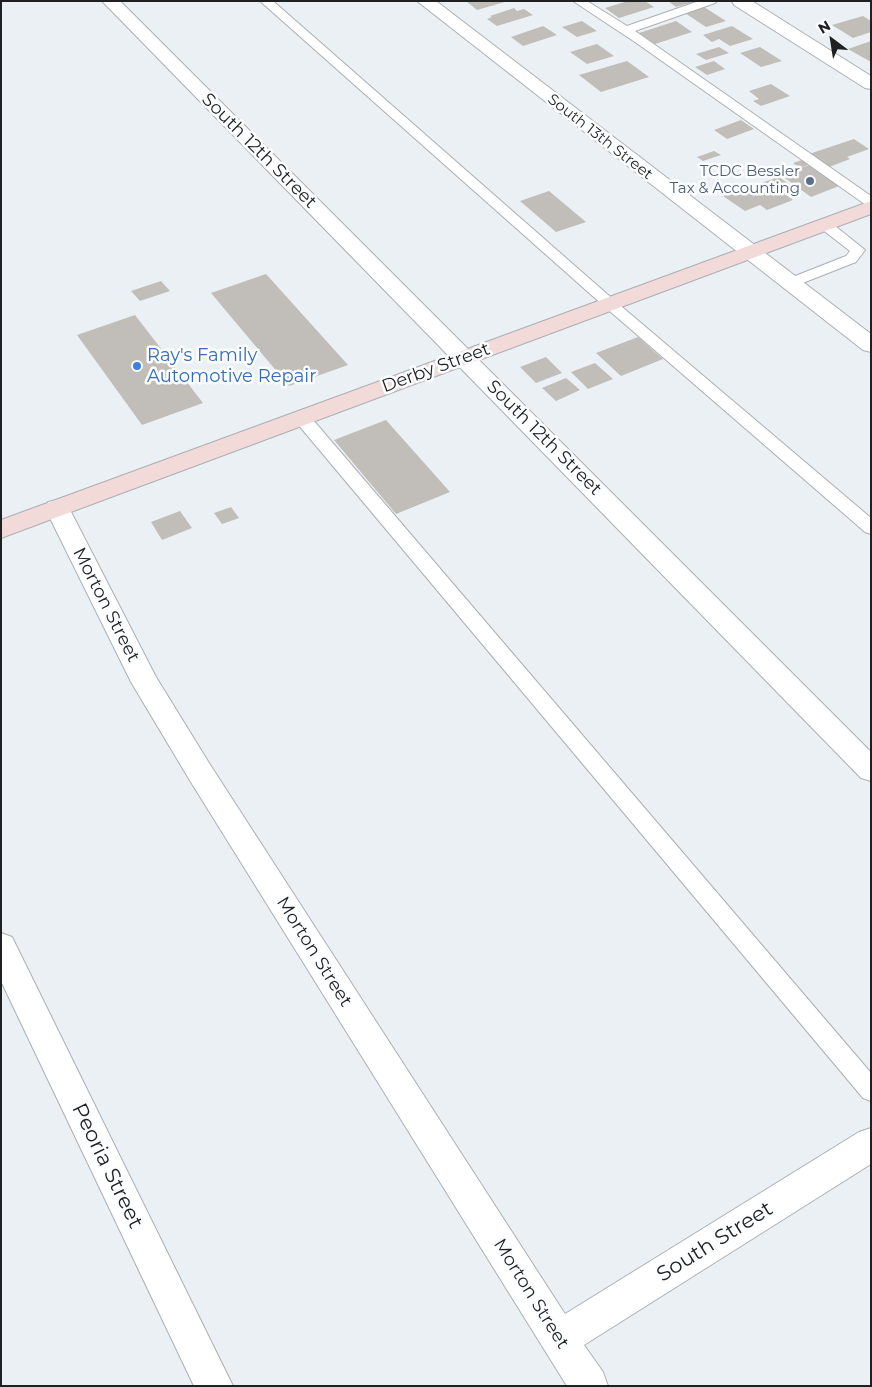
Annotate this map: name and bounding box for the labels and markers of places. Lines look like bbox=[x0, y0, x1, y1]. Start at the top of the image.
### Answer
place label: TCDC Bessler Tax & Accounting bbox=[670, 163, 800, 198]
marker: TCDC Bessler Tax & Accounting bbox=[804, 175, 816, 187]
place label: Ray's Family Automotive Repair bbox=[147, 345, 316, 388]
marker: Ray's Family Automotive Repair bbox=[131, 360, 143, 372]

